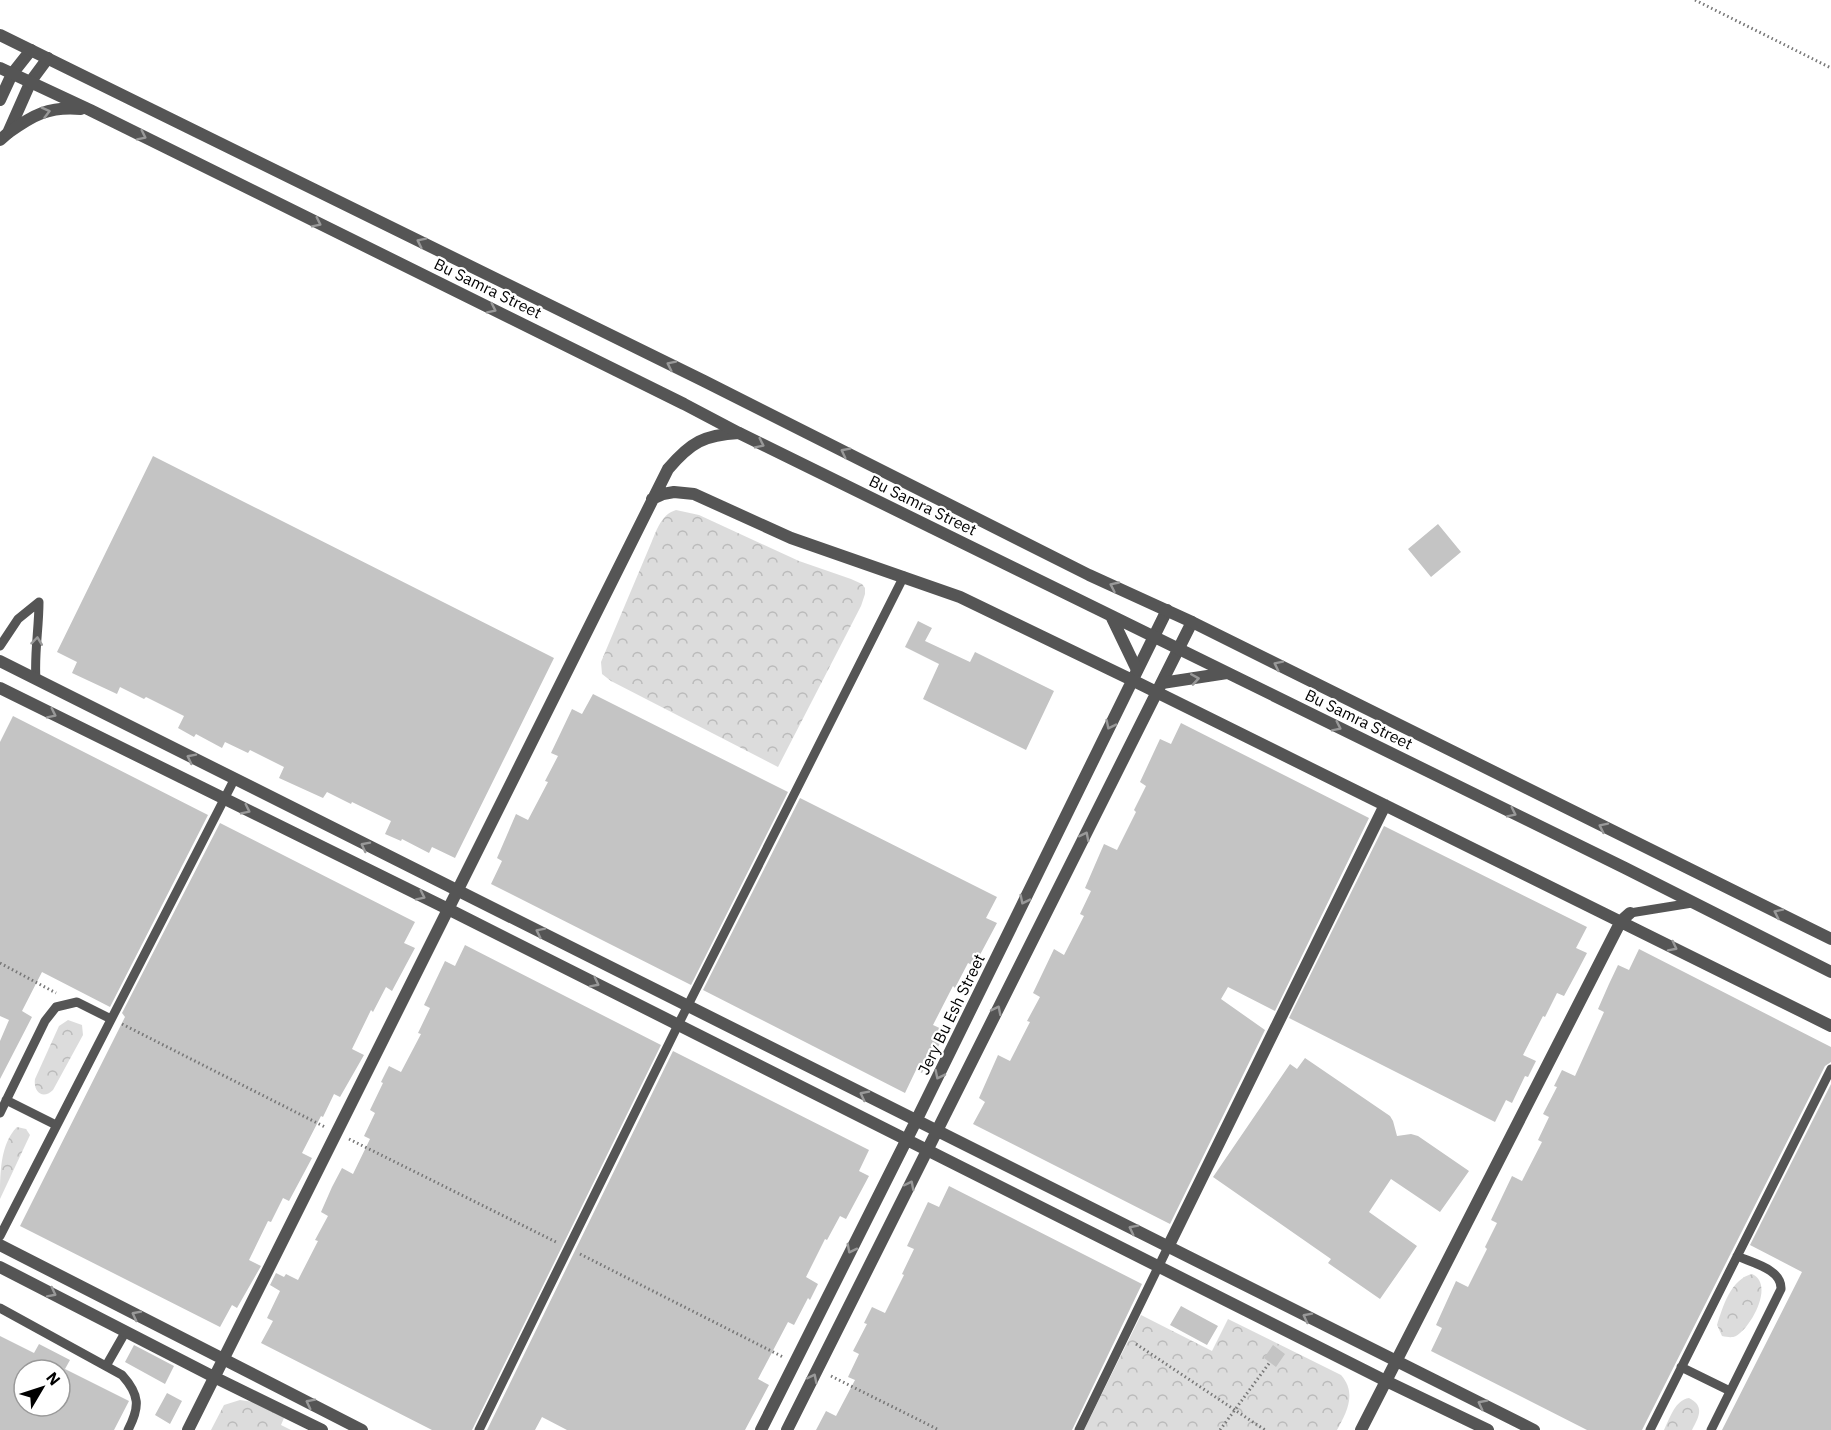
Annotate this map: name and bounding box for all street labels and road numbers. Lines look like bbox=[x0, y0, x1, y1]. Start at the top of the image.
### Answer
street label: Bu Samra Street bbox=[431, 253, 545, 323]
street label: Bu Samra Street bbox=[866, 470, 980, 540]
street label: Bu Samra Street bbox=[1302, 684, 1416, 754]
street label: Jery Bu Esh Street bbox=[913, 950, 989, 1078]

